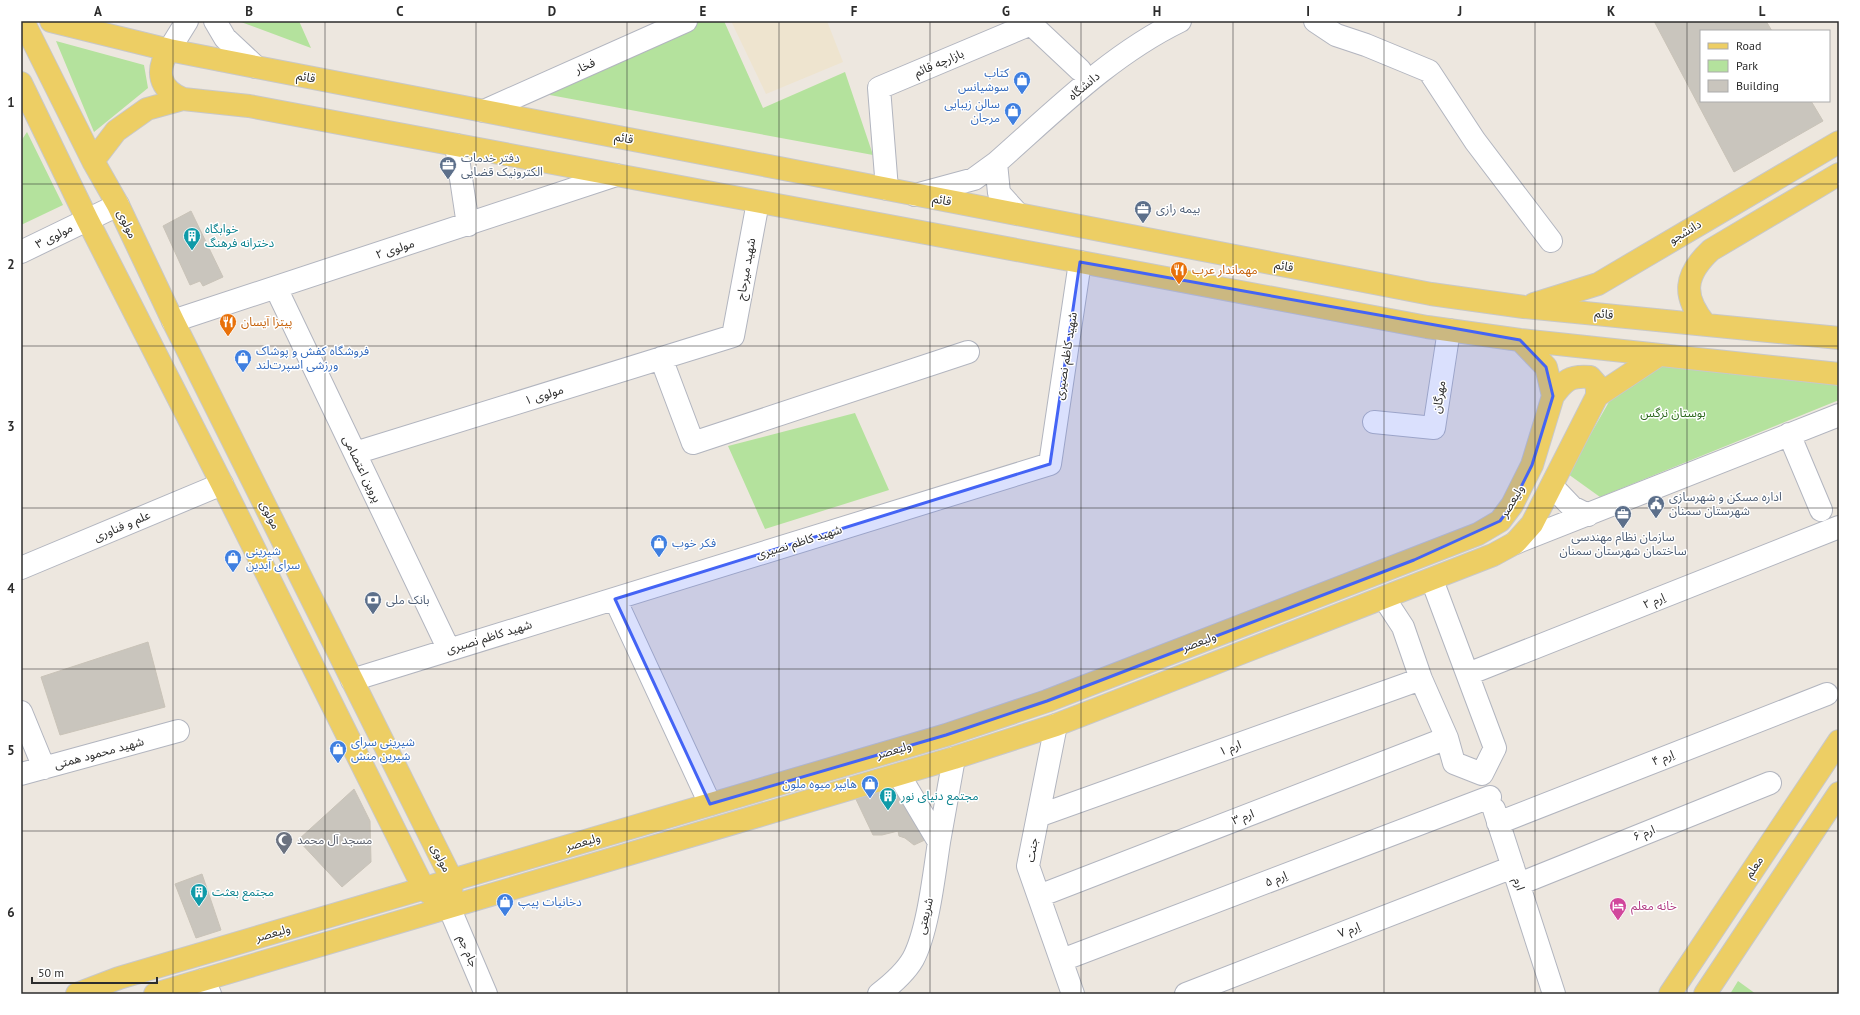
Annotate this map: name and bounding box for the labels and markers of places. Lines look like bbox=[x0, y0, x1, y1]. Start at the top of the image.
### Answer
place label: کتاب سوشیانس bbox=[958, 65, 1010, 94]
shop icon: کتاب سوشیانس bbox=[1012, 70, 1032, 95]
place label: سالن زیبایی مرجان bbox=[944, 96, 1000, 125]
shop icon: سالن زیبایی مرجان bbox=[1003, 101, 1023, 126]
place label: دفتر خدمات الکترونیک قضایی bbox=[461, 150, 543, 179]
office icon: دفتر خدمات الکترونیک قضایی bbox=[438, 155, 458, 180]
office icon: بیمه رازی bbox=[1133, 199, 1153, 224]
place label: بیمه رازی bbox=[1156, 201, 1200, 216]
place label: خوابگاه دخترانه فرهنگ bbox=[205, 221, 274, 250]
building icon: خوابگاه دخترانه فرهنگ bbox=[182, 226, 202, 251]
restaurant icon: مهماندار عرب bbox=[1169, 260, 1189, 285]
place label: مهماندار عرب bbox=[1192, 262, 1258, 277]
restaurant icon: پیتزا آیسان bbox=[218, 312, 238, 337]
place label: پیتزا آیسان bbox=[241, 314, 292, 330]
place label: فروشگاه کفش و پوشاک ورزشی اسپرت‌لند bbox=[256, 343, 369, 373]
shop icon: فروشگاه کفش و پوشاک ورزشی اسپرت‌لند bbox=[233, 348, 253, 373]
place label: اداره مسکن و شهرسازی شهرستان سمنان bbox=[1669, 489, 1782, 518]
public building icon: اداره مسکن و شهرسازی شهرستان سمنان bbox=[1646, 494, 1666, 519]
office icon: سازمان نظام مهندسی ساختمان شهرستان سمنان bbox=[1613, 504, 1633, 529]
place label: سازمان نظام مهندسی ساختمان شهرستان سمنان bbox=[1559, 529, 1687, 558]
shop icon: فکر خوب bbox=[649, 533, 669, 558]
place label: فکر خوب bbox=[672, 535, 716, 550]
place label: شیرینی سرای آیدین bbox=[246, 543, 300, 572]
shop icon: شیرینی سرای آیدین bbox=[223, 548, 243, 573]
bank icon: بانک ملی bbox=[363, 590, 383, 615]
place label: بانک ملی bbox=[386, 592, 430, 607]
place label: شیرینی سرای شیرین منش bbox=[351, 734, 415, 763]
shop icon: شیرینی سرای شیرین منش bbox=[328, 739, 348, 764]
shop icon: هایپر میوه ملون bbox=[860, 774, 880, 799]
place label: هایپر میوه ملون bbox=[782, 776, 857, 792]
building icon: مجتمع دنیای نور bbox=[878, 786, 898, 811]
place label: مجتمع دنیای نور bbox=[900, 788, 978, 805]
mosque icon: مسجد آل محمد bbox=[274, 830, 294, 855]
place label: مسجد آل محمد bbox=[297, 832, 372, 847]
building icon: مجتمع بعثت bbox=[189, 882, 209, 907]
place label: مجتمع بعثت bbox=[212, 884, 274, 901]
shop icon: دخانیات پیپ bbox=[495, 892, 515, 917]
place label: دخانیات پیپ bbox=[518, 894, 582, 910]
hotel icon: خانه معلم bbox=[1608, 896, 1628, 921]
place label: خانه معلم bbox=[1631, 898, 1677, 915]

